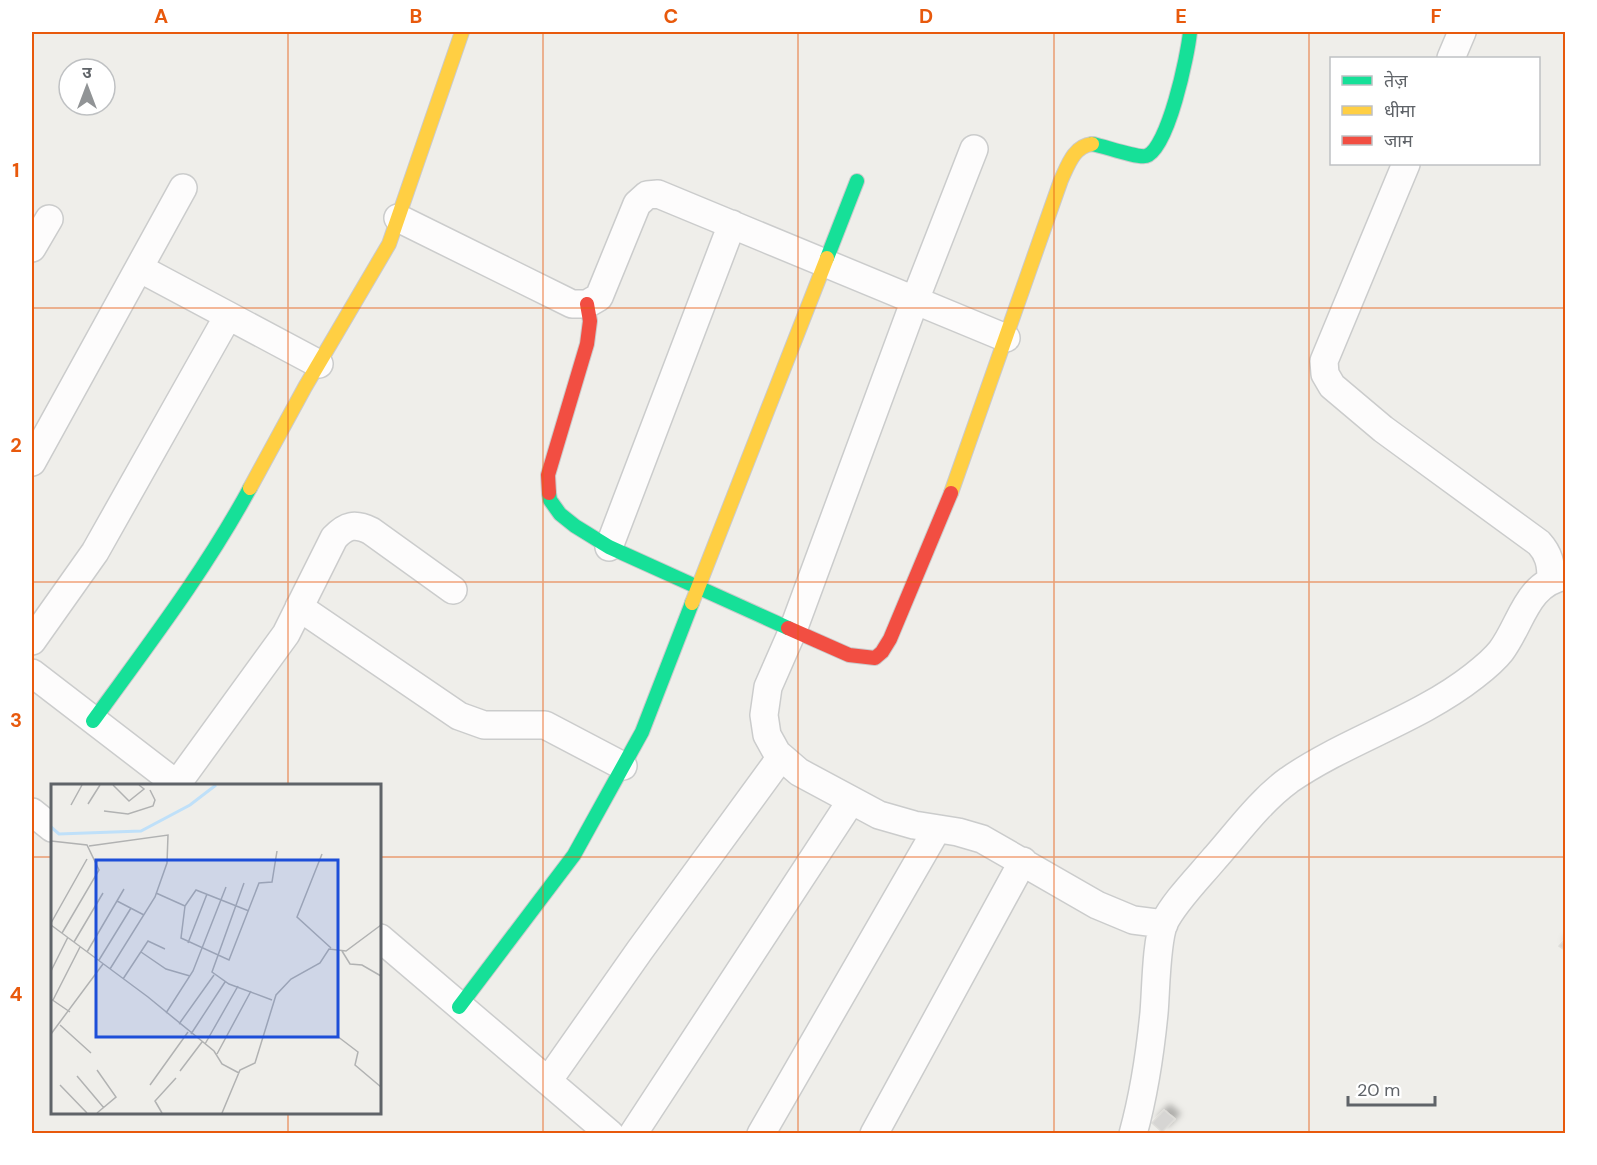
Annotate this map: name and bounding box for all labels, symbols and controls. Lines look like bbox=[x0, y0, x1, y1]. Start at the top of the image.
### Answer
text: A bbox=[154, 3, 168, 29]
text: B bbox=[410, 3, 422, 29]
text: C bbox=[664, 3, 678, 29]
text: D bbox=[919, 3, 933, 29]
text: E bbox=[1175, 3, 1187, 29]
text: F bbox=[1430, 3, 1442, 29]
north arrow bbox=[57, 57, 117, 117]
legend bbox=[1330, 57, 1540, 165]
text: उ bbox=[82, 62, 92, 83]
text: तेज़ bbox=[1384, 69, 1408, 93]
text: धीमा bbox=[1384, 99, 1415, 123]
text: जाम bbox=[1384, 129, 1414, 153]
text: 1 bbox=[12, 157, 20, 183]
text: 2 bbox=[10, 432, 22, 458]
text: 3 bbox=[10, 707, 22, 733]
inset map bbox=[51, 784, 381, 1114]
text: 4 bbox=[10, 981, 23, 1007]
scale bar bbox=[1348, 1069, 1435, 1107]
text: 20 m bbox=[1357, 1078, 1400, 1102]

